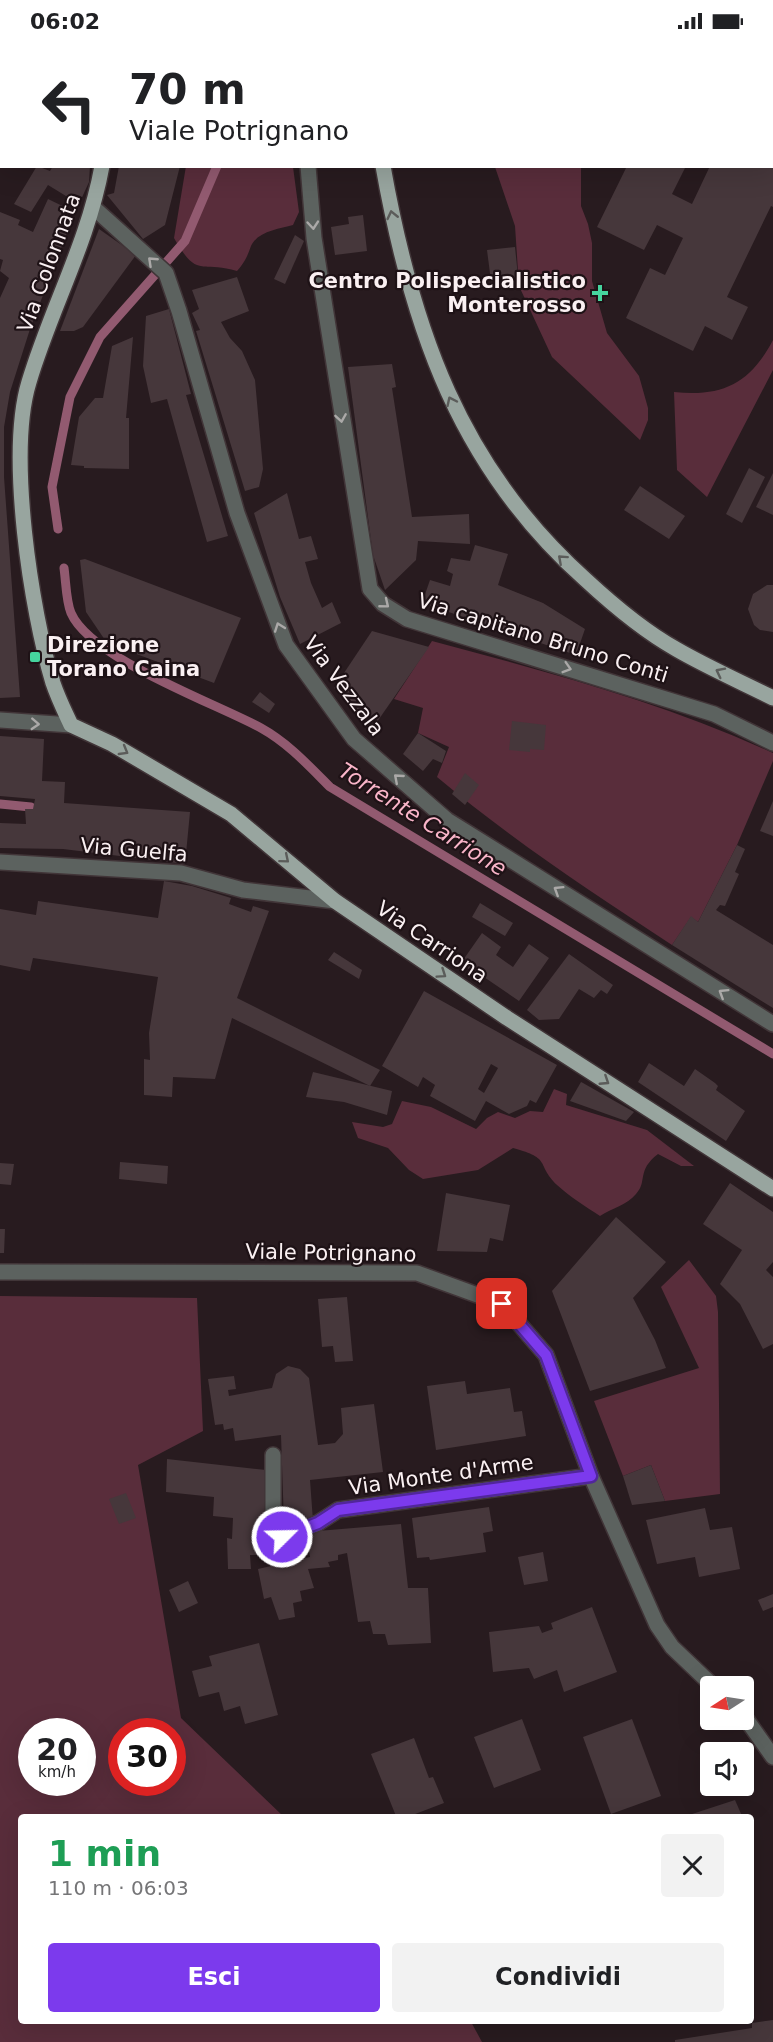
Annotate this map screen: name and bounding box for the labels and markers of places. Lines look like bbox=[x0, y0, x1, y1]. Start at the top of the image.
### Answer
place label: Centro Polispecialistico Monterosso bbox=[308, 269, 586, 317]
marker: Centro Polispecialistico Monterosso bbox=[591, 284, 609, 302]
place label: Direzione Torano Caina bbox=[47, 633, 200, 681]
marker: Direzione Torano Caina bbox=[28, 650, 42, 664]
pin bbox=[476, 1278, 527, 1329]

